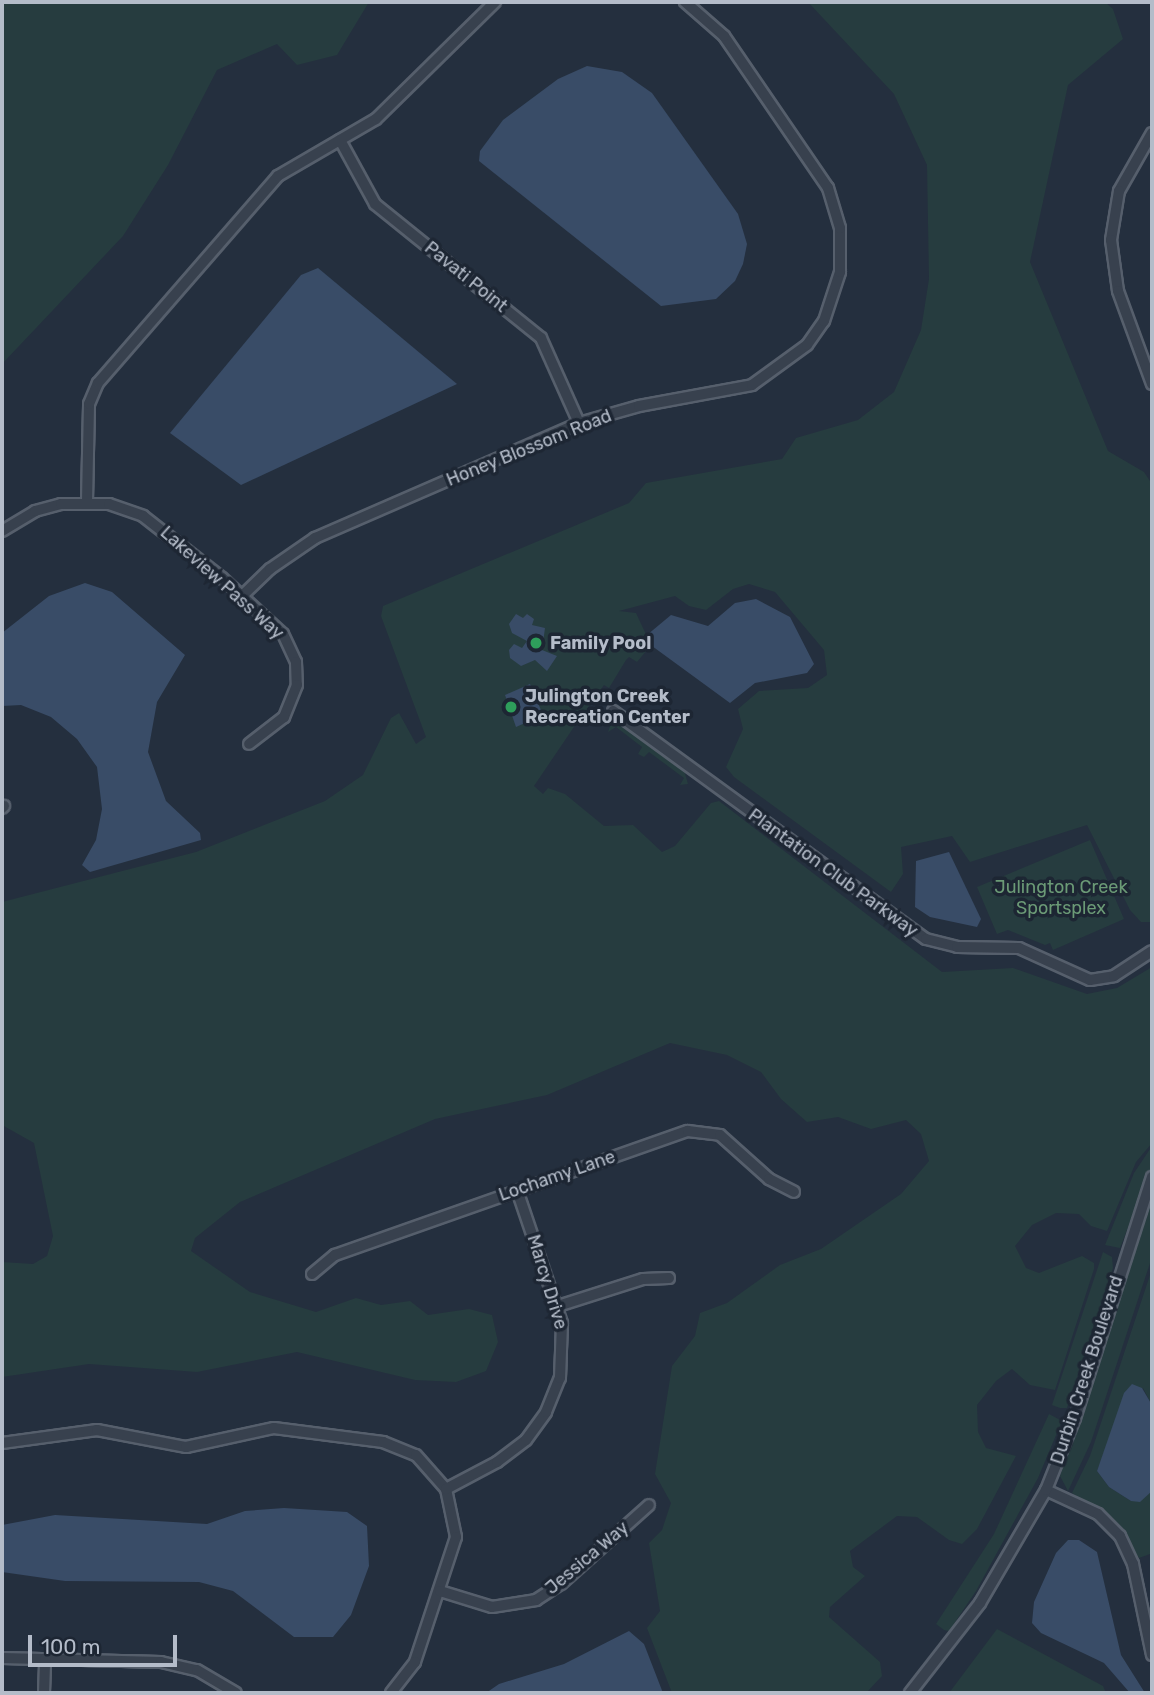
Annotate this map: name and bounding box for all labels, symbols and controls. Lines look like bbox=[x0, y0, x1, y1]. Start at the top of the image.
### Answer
street label: Pavati Point bbox=[420, 237, 512, 317]
street label: Honey Blossom Road bbox=[443, 405, 615, 491]
street label: Lakeview Pass Way bbox=[156, 522, 288, 644]
place label: Family Pool bbox=[550, 632, 652, 654]
marker: Family Pool bbox=[528, 635, 544, 651]
place label: Julington Creek Recreation Center bbox=[525, 686, 690, 728]
marker: Julington Creek Recreation Center bbox=[503, 699, 519, 715]
street label: Plantation Club Parkway bbox=[744, 804, 922, 942]
park label: Julington Creek Sportsplex bbox=[994, 877, 1128, 920]
street label: Lochamy Lane bbox=[496, 1146, 618, 1206]
street label: Marcy Drive bbox=[522, 1232, 572, 1332]
street label: Durbin Creek Boulevard bbox=[1046, 1273, 1128, 1467]
street label: Jessica Way bbox=[541, 1517, 633, 1599]
scale bar bbox=[32, 1622, 180, 1666]
text: 100 m bbox=[41, 1634, 100, 1659]

